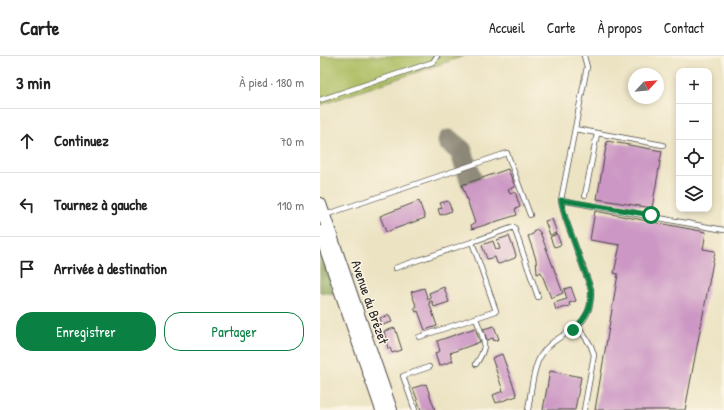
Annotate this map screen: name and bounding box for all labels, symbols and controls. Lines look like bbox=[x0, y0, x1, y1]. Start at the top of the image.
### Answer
text: Carte bbox=[20, 15, 59, 41]
text: Accueil bbox=[489, 18, 525, 37]
text: Carte bbox=[547, 18, 576, 37]
text: À propos bbox=[598, 18, 642, 37]
text: Contact bbox=[664, 18, 704, 37]
north arrow bbox=[628, 68, 664, 104]
map controls bbox=[676, 68, 712, 212]
button: + bbox=[676, 68, 712, 104]
text: 3 min bbox=[16, 71, 51, 94]
text: À pied · 180 m bbox=[239, 73, 304, 91]
button: − bbox=[676, 104, 712, 140]
icon: ahead bbox=[16, 130, 38, 152]
text: Continuez bbox=[54, 130, 109, 151]
text: 70 m bbox=[280, 132, 304, 150]
button: locate bbox=[676, 140, 712, 176]
button: layers bbox=[676, 176, 712, 212]
icon: left bbox=[16, 194, 38, 216]
text: Tournez à gauche bbox=[54, 194, 147, 215]
text: 110 m bbox=[277, 196, 304, 214]
route start bbox=[642, 206, 660, 224]
street label: Avenue du Brézet bbox=[347, 257, 394, 346]
icon: arrive bbox=[16, 258, 38, 280]
text: Arrivée à destination bbox=[54, 258, 167, 279]
button: Enregistrer bbox=[16, 312, 156, 351]
button: Partager bbox=[164, 312, 304, 351]
route end bbox=[564, 321, 582, 339]

